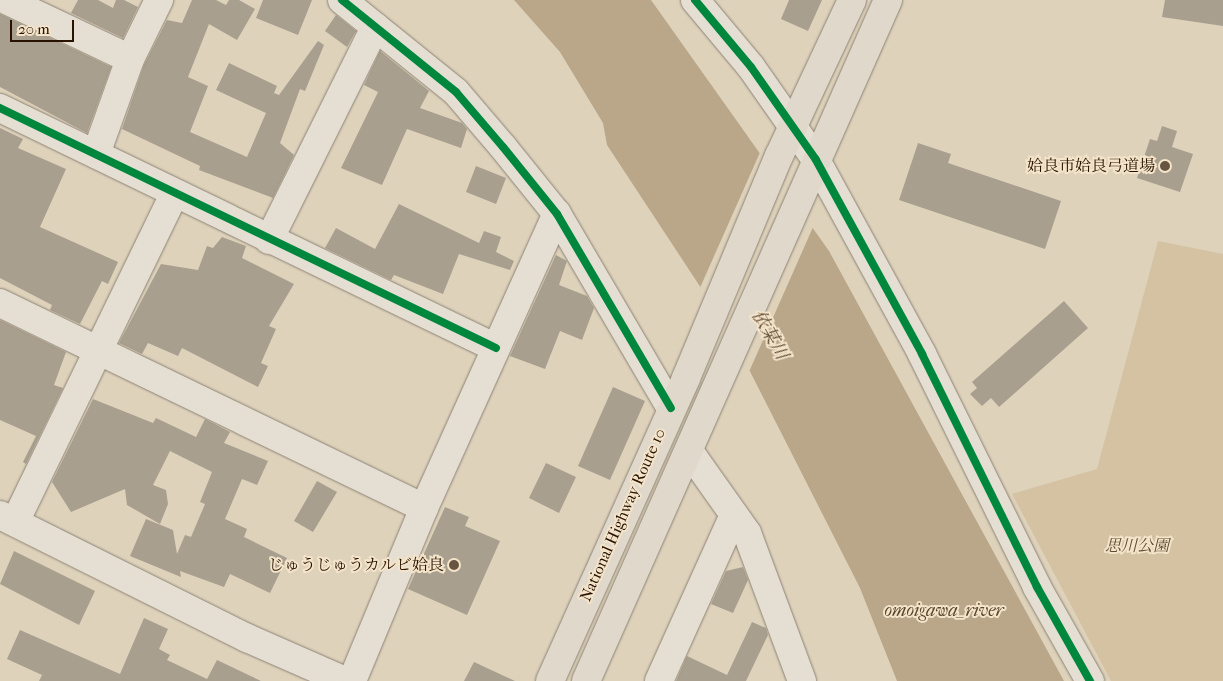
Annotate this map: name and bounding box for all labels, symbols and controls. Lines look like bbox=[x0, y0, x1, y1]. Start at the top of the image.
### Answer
scale bar bbox=[12, 10, 76, 42]
text: 20 m bbox=[18, 20, 50, 38]
place label: 姶良市姶良弓道場 bbox=[1027, 156, 1155, 176]
marker: 姶良市姶良弓道場 bbox=[1159, 160, 1171, 172]
water label: 依某川 bbox=[746, 306, 792, 364]
street label: National Highway Route 10 bbox=[576, 426, 670, 604]
park label: 思川公園 bbox=[1105, 536, 1169, 556]
place label: じゅうじゅうカルビ姶良 bbox=[268, 555, 444, 575]
marker: じゅうじゅうカルビ姶良 bbox=[448, 559, 460, 571]
water label: omoigawa_river bbox=[884, 600, 1004, 622]

